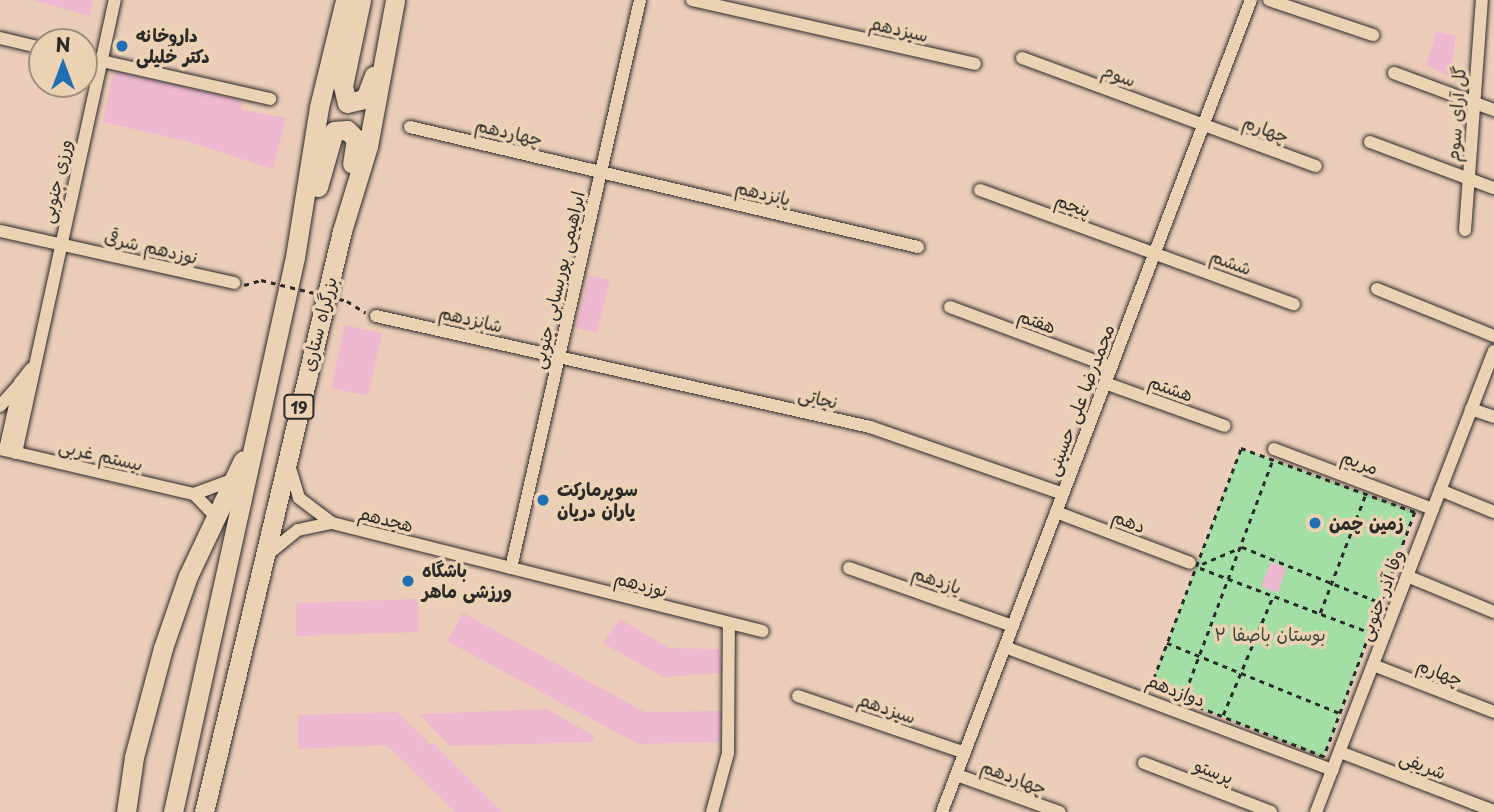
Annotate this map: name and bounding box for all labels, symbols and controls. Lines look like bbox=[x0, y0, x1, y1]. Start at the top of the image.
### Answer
street label: سیزدهم bbox=[867, 12, 931, 46]
place label: داروخانه دکتر خلیلی bbox=[136, 25, 210, 68]
north arrow bbox=[28, 28, 98, 98]
text: N bbox=[55, 30, 71, 58]
marker: داروخانه دکتر خلیلی bbox=[114, 38, 130, 54]
street label: سوم bbox=[1099, 59, 1139, 91]
street label: گل آرای سوم bbox=[1442, 65, 1470, 163]
street label: چهارم bbox=[1240, 111, 1292, 147]
street label: چهاردهم bbox=[473, 114, 545, 150]
street label: ورزی جنوبی bbox=[36, 137, 76, 225]
street label: پانزدهم bbox=[733, 176, 793, 210]
street label: ابراهیمی پوربسابی جنوبی bbox=[527, 189, 589, 371]
street label: پنجم bbox=[1052, 189, 1094, 221]
street label: نوزدهم شرقی bbox=[102, 226, 200, 268]
street label: ششم bbox=[1207, 245, 1255, 279]
street label: بزرگراه ستاری bbox=[297, 275, 341, 373]
street label: شانزدهم bbox=[437, 301, 505, 337]
street label: هفتم bbox=[1015, 304, 1059, 338]
street label: محمدرضا علی حسینی bbox=[1041, 321, 1119, 479]
street label: هشتم bbox=[1146, 370, 1196, 406]
street label: نجاتی bbox=[796, 383, 840, 413]
road number: 19 bbox=[283, 394, 315, 420]
street label: بیستم غربی bbox=[57, 435, 145, 475]
street label: مریم bbox=[1338, 445, 1382, 479]
place label: سوپرمارکت یاران دریان bbox=[557, 479, 638, 522]
marker: سوپرمارکت یاران دریان bbox=[535, 492, 551, 508]
street label: هجدهم bbox=[356, 502, 416, 536]
street label: دهم bbox=[1109, 505, 1149, 537]
place label: زمین چمن bbox=[1329, 512, 1404, 534]
marker: زمین چمن bbox=[1307, 515, 1323, 531]
street label: وفا آذر جنوبی bbox=[1354, 546, 1408, 644]
place label: باشگاه ورزشی ماهر bbox=[422, 560, 512, 602]
street label: یازدهم bbox=[909, 561, 965, 599]
street label: نوزدهم bbox=[612, 567, 670, 601]
marker: باشگاه ورزشی ماهر bbox=[400, 573, 416, 589]
park label: بوستان باصفا ۲ bbox=[1214, 623, 1326, 645]
street label: چهارم bbox=[1414, 653, 1466, 691]
street label: دوازدهم bbox=[1144, 669, 1208, 711]
street label: سیزدهم bbox=[855, 688, 919, 728]
street label: شریفی bbox=[1397, 746, 1449, 784]
street label: پرستو bbox=[1191, 754, 1237, 788]
street label: چهاردهم bbox=[978, 755, 1050, 799]

